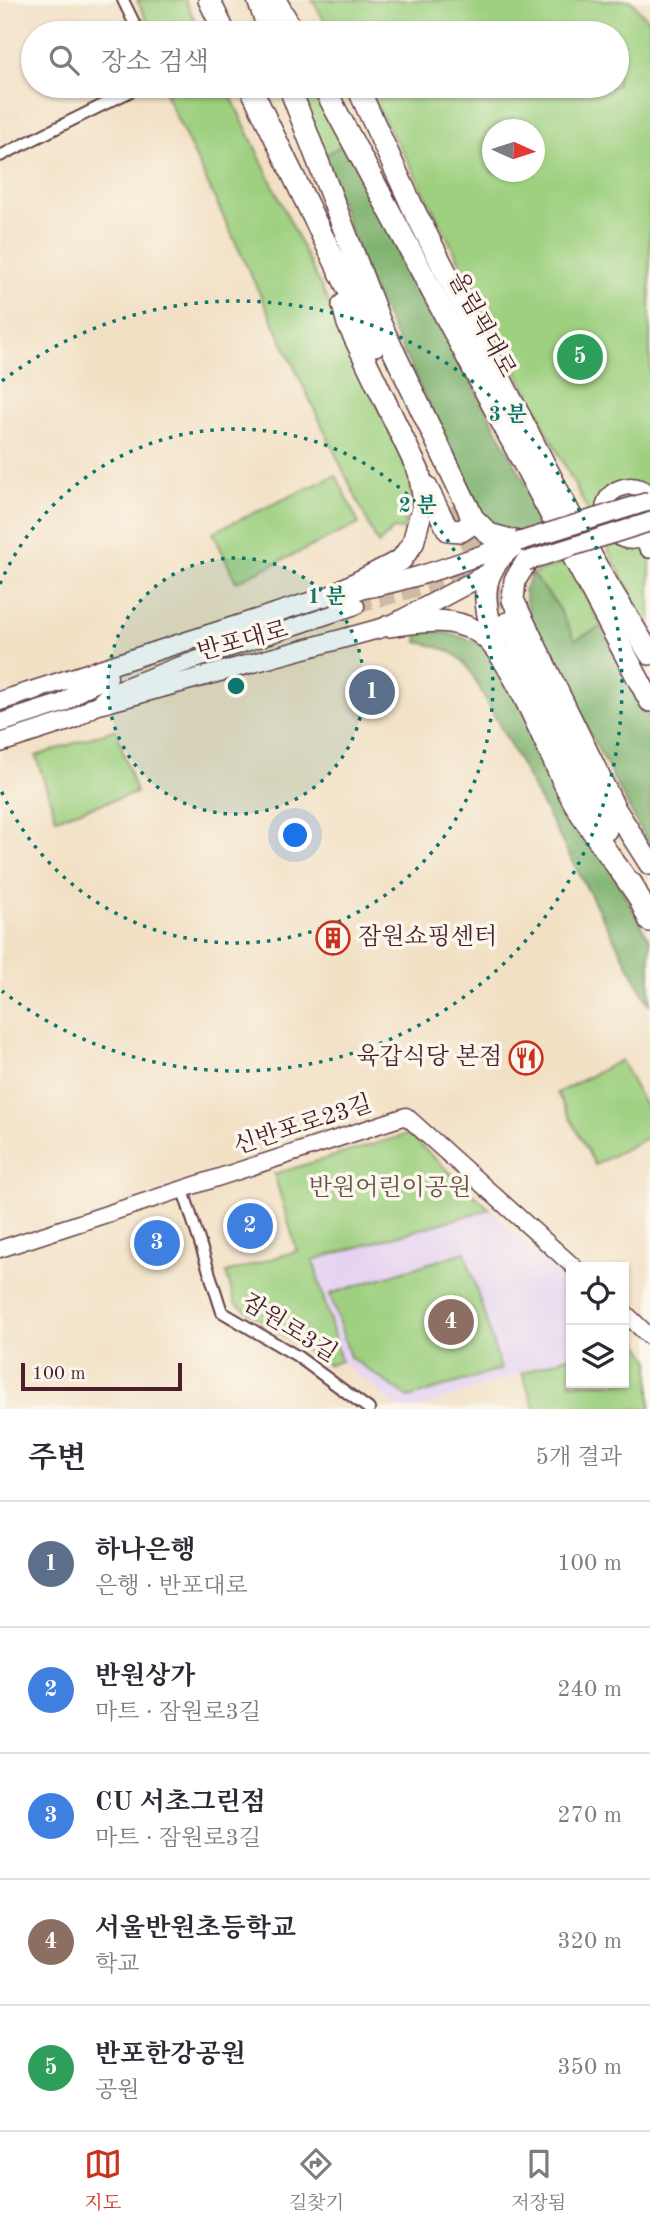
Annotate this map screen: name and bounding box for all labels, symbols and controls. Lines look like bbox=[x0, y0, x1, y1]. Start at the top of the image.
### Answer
search box bbox=[21, 21, 629, 98]
icon: search bbox=[45, 41, 83, 79]
text: 장소 검색 bbox=[101, 50, 209, 76]
north arrow bbox=[482, 119, 545, 182]
street label: 올림픽대로 bbox=[443, 267, 521, 382]
pin: 5 bbox=[557, 331, 603, 383]
text: 3 분 bbox=[489, 403, 527, 426]
text: 2 분 bbox=[399, 494, 437, 517]
text: 1 분 bbox=[308, 585, 346, 608]
street label: 반포대로 bbox=[195, 616, 291, 666]
pin: 1 bbox=[349, 666, 395, 718]
centre of rings bbox=[224, 674, 248, 698]
your location bbox=[278, 818, 312, 852]
building icon: 잠원쇼핑센터 bbox=[314, 919, 352, 957]
place label: 잠원쇼핑센터 bbox=[358, 924, 497, 950]
restaurant icon: 육갑식당 본점 bbox=[507, 1039, 545, 1077]
place label: 육갑식당 본점 bbox=[356, 1043, 502, 1070]
street label: 신반포로23길 bbox=[230, 1090, 375, 1160]
park label: 반원어린이공원 bbox=[309, 1175, 471, 1201]
pin: 2 bbox=[227, 1200, 273, 1252]
pin: 3 bbox=[134, 1217, 180, 1269]
map controls bbox=[566, 1262, 629, 1388]
button: locate bbox=[566, 1262, 629, 1325]
street label: 잠원로3길 bbox=[237, 1289, 342, 1367]
pin: 4 bbox=[428, 1296, 474, 1348]
button: layers bbox=[566, 1325, 629, 1388]
scale bar bbox=[21, 1360, 182, 1392]
text: 100 m bbox=[32, 1365, 85, 1384]
text: 주변 bbox=[28, 1444, 86, 1474]
text: 5개 결과 bbox=[536, 1446, 622, 1469]
text: 하나은행 bbox=[95, 1538, 195, 1564]
text: 1 bbox=[44, 1552, 58, 1575]
text: 100 m bbox=[557, 1552, 622, 1575]
text: 은행 · 반포대로 bbox=[95, 1575, 248, 1598]
text: 반원상가 bbox=[95, 1664, 195, 1690]
text: 2 bbox=[44, 1678, 58, 1701]
text: 240 m bbox=[557, 1678, 622, 1701]
text: 마트 · 잠원로3길 bbox=[95, 1701, 261, 1724]
text: CU 서초그린점 bbox=[95, 1790, 266, 1816]
text: 3 bbox=[44, 1804, 58, 1827]
text: 270 m bbox=[557, 1804, 622, 1827]
text: 마트 · 잠원로3길 bbox=[95, 1827, 261, 1850]
text: 서울반원초등학교 bbox=[95, 1916, 296, 1942]
text: 4 bbox=[44, 1930, 58, 1953]
text: 320 m bbox=[557, 1930, 622, 1953]
text: 학교 bbox=[95, 1953, 139, 1976]
text: 반포한강공원 bbox=[95, 2042, 246, 2068]
text: 5 bbox=[44, 2056, 58, 2079]
text: 350 m bbox=[557, 2056, 622, 2079]
text: 공원 bbox=[95, 2079, 139, 2102]
tab: 지도 bbox=[84, 2145, 122, 2216]
tab: 길찾기 bbox=[289, 2145, 344, 2216]
tab: 저장됨 bbox=[511, 2145, 566, 2216]

